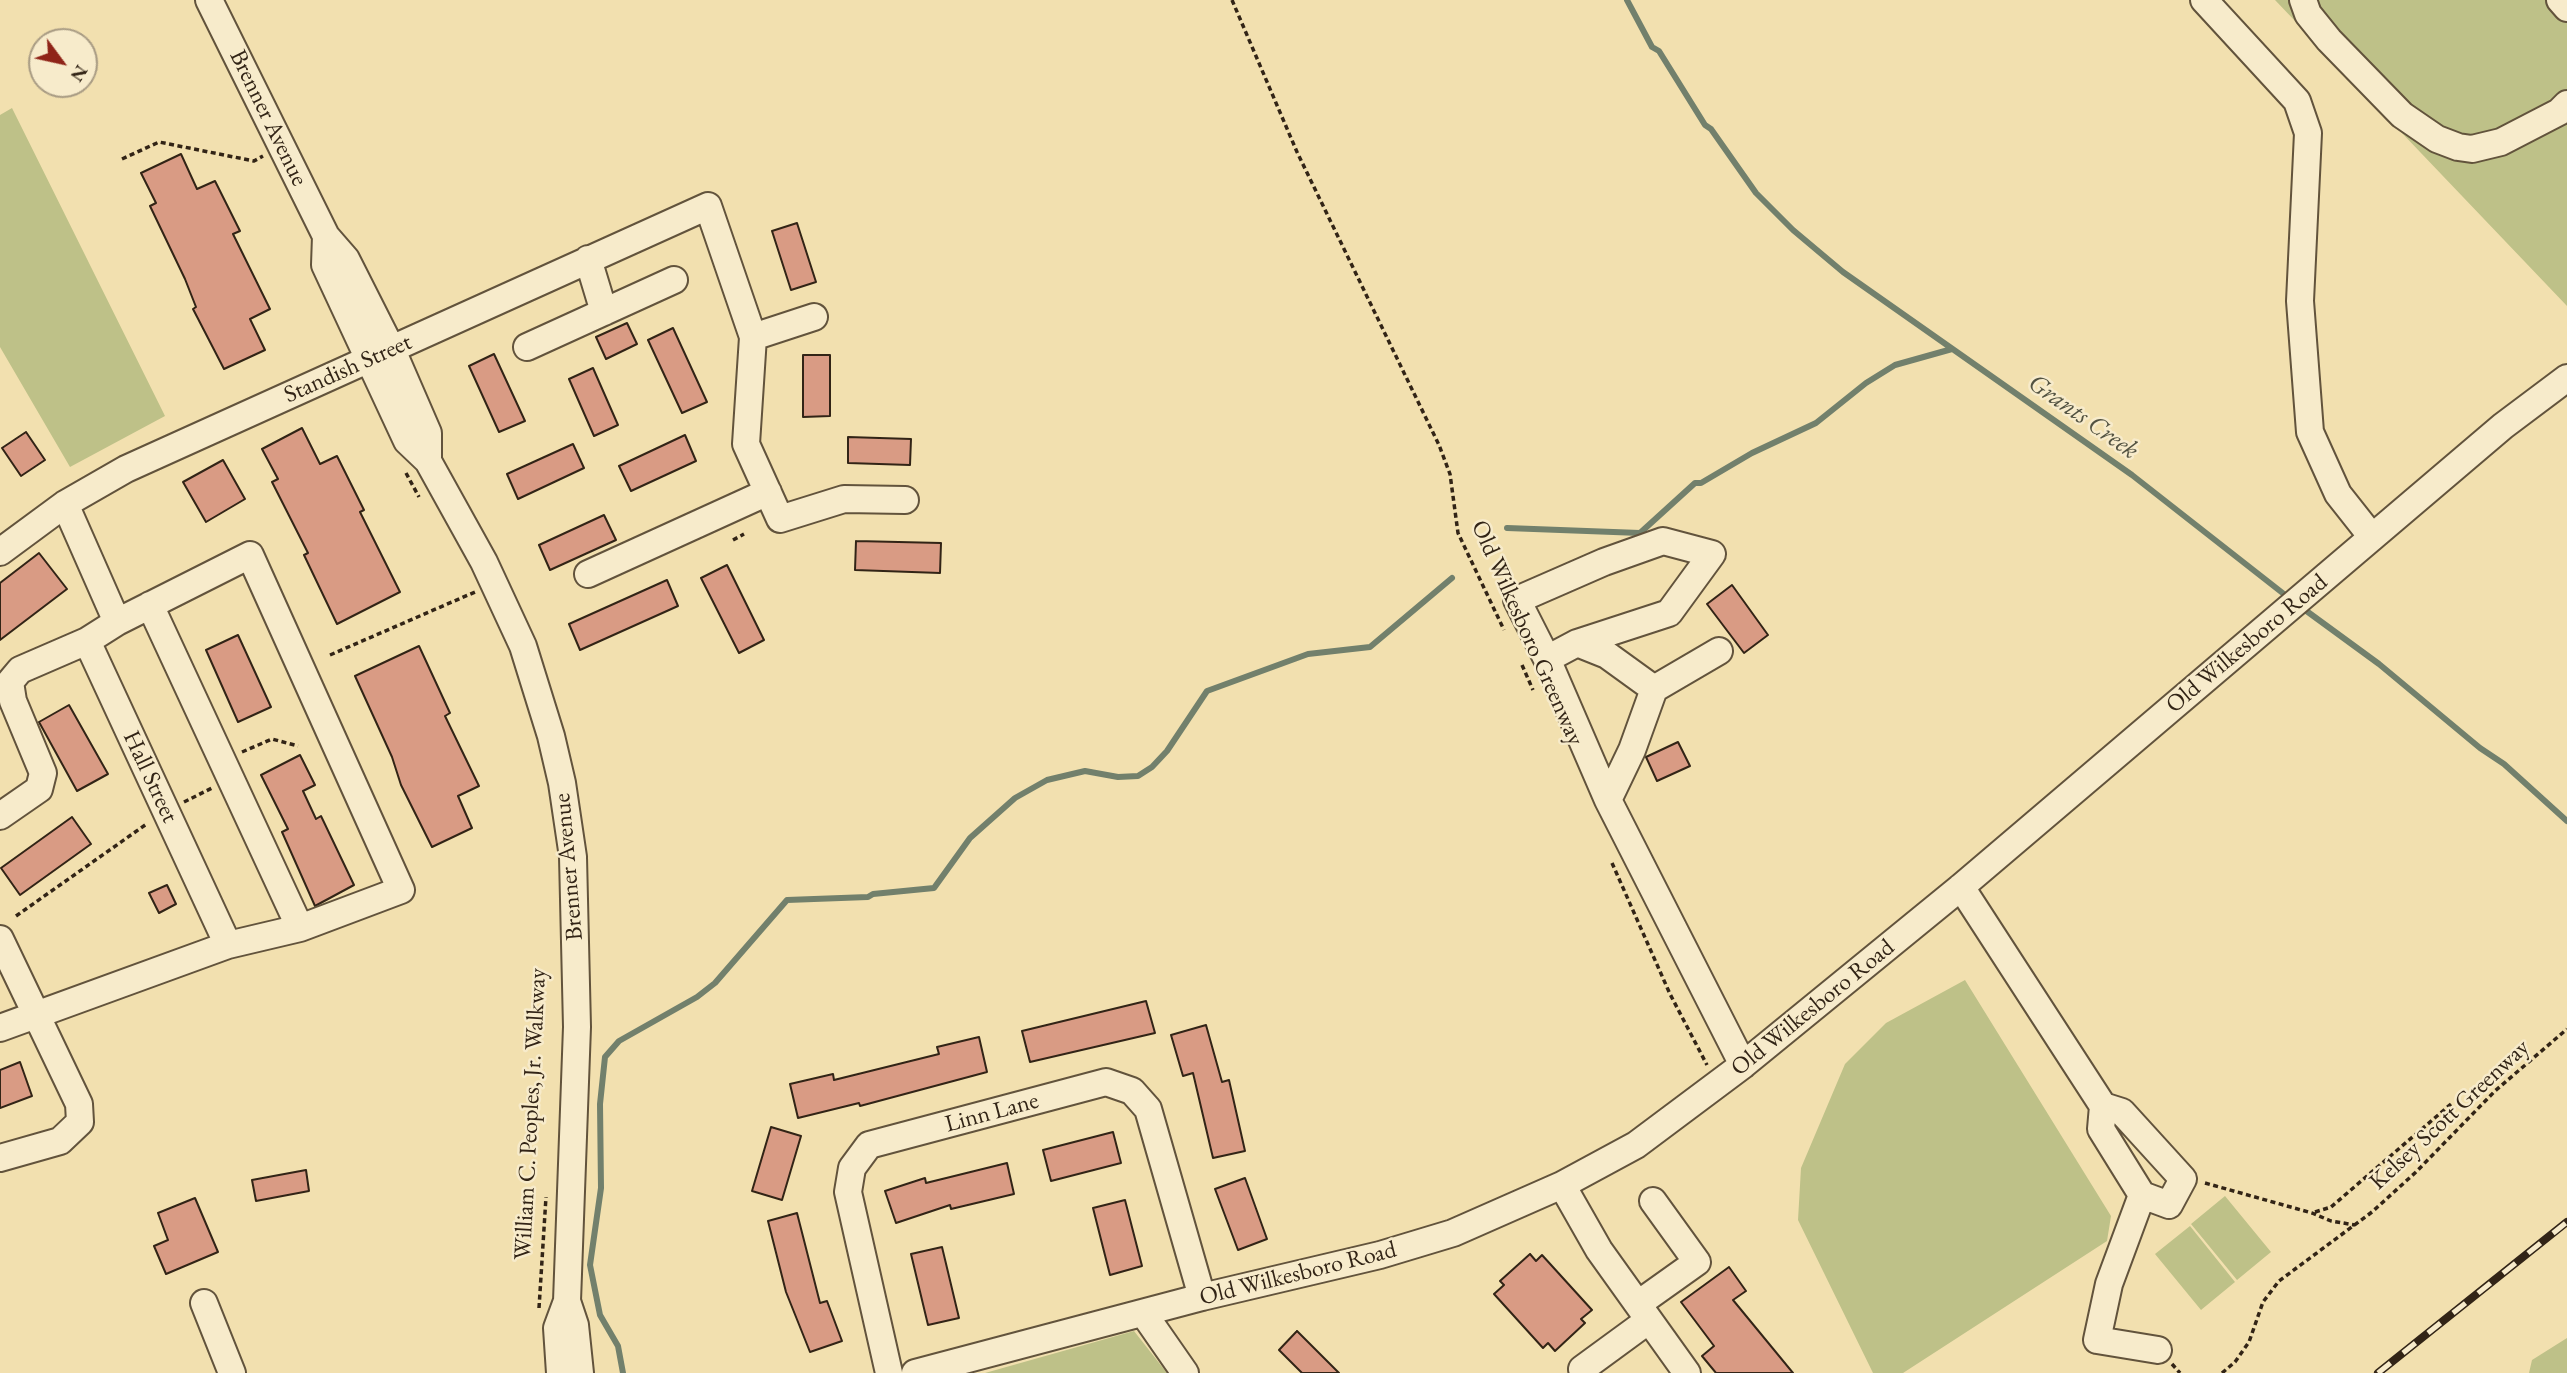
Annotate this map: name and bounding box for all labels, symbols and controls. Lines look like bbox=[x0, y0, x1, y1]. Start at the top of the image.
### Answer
north arrow bbox=[28, 28, 98, 98]
street label: Brenner Avenue bbox=[223, 45, 313, 191]
text: N bbox=[65, 60, 94, 87]
street label: Standish Street bbox=[280, 328, 416, 410]
water label: Grants Creek bbox=[2022, 368, 2144, 466]
street label: Old Wilkesboro Greenway bbox=[1464, 516, 1590, 750]
street label: Old Wilkesboro Road bbox=[2160, 568, 2334, 720]
street label: Hall Street bbox=[116, 726, 184, 828]
street label: Brenner Avenue bbox=[548, 792, 590, 942]
street label: Old Wilkesboro Road bbox=[1726, 933, 1900, 1083]
street label: William C. Peoples, Jr. Walkway bbox=[509, 967, 553, 1261]
street label: Kelsey Scott Greenway bbox=[2364, 1034, 2536, 1196]
street label: Linn Lane bbox=[942, 1087, 1042, 1139]
street label: Old Wilkesboro Road bbox=[1197, 1236, 1399, 1312]

